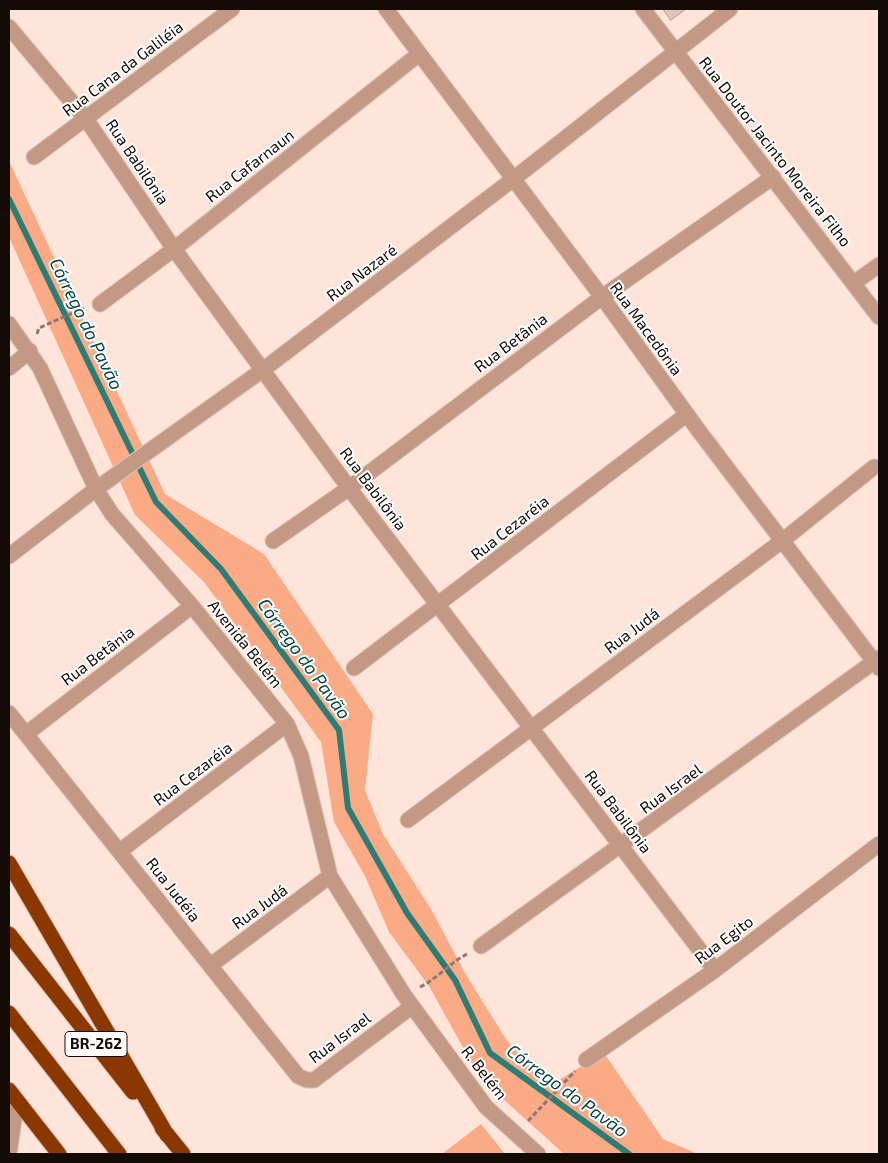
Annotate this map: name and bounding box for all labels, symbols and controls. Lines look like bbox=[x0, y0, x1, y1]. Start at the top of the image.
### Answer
street label: Rua Cana da Galiléia bbox=[59, 17, 187, 121]
street label: Rua Doutor Jacinto Moreira Filho bbox=[695, 53, 855, 251]
street label: Rua Babilônia bbox=[101, 116, 173, 208]
street label: Rua Cafarnaun bbox=[202, 125, 298, 207]
street label: Rua Nazaré bbox=[323, 240, 401, 306]
water label: Córrego do Pavão bbox=[45, 255, 127, 393]
street label: Rua Macedônia bbox=[606, 279, 686, 379]
street label: Rua Betânia bbox=[471, 309, 551, 377]
street label: Rua Babilônia bbox=[336, 444, 410, 534]
street label: Rua Cezaréia bbox=[467, 492, 553, 564]
water label: Córrego do Pavão bbox=[253, 594, 355, 724]
street label: Avenida Belém bbox=[204, 596, 286, 692]
street label: Rua Judá bbox=[601, 604, 663, 658]
street label: Rua Betânia bbox=[58, 622, 138, 690]
street label: Rua Cezaréia bbox=[150, 738, 236, 810]
street label: Rua Israel bbox=[636, 760, 706, 818]
street label: Rua Babilônia bbox=[581, 767, 655, 857]
street label: Rua Judéia bbox=[142, 854, 204, 926]
street label: Rua Judá bbox=[229, 880, 291, 934]
street label: Rua Egito bbox=[691, 912, 757, 968]
street label: Rua Israel bbox=[305, 1009, 375, 1067]
road number: BR-262 bbox=[65, 1032, 127, 1056]
water label: Córrego do Pavão bbox=[502, 1040, 632, 1142]
street label: R. Belém bbox=[457, 1042, 511, 1104]

